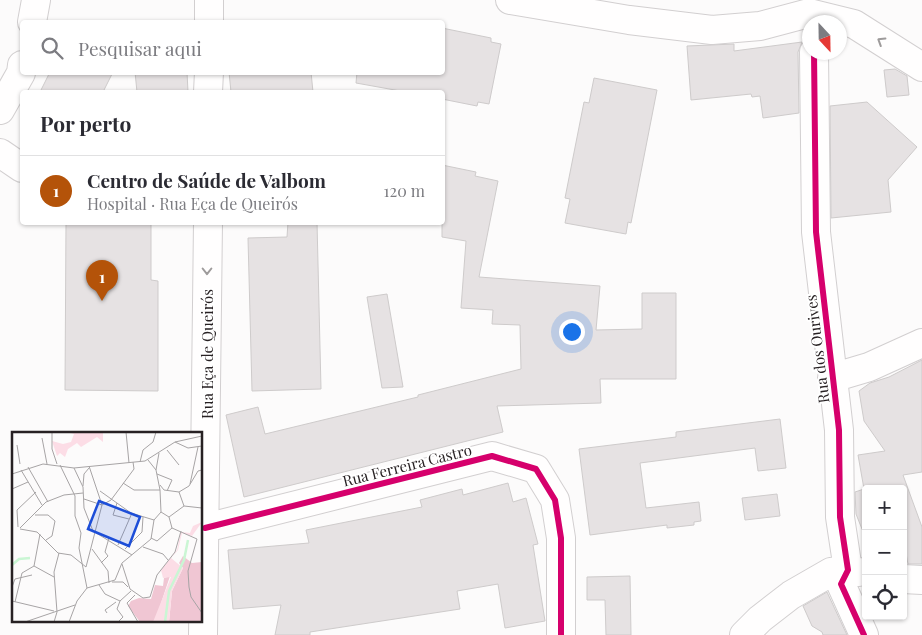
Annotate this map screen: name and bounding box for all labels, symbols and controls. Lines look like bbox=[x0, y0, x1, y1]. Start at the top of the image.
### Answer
north arrow bbox=[802, 15, 847, 60]
search box bbox=[20, 20, 445, 75]
icon: search bbox=[38, 34, 66, 62]
text: Pesquisar aqui bbox=[78, 35, 202, 61]
one-way arrow bbox=[877, 38, 886, 47]
text: Por perto bbox=[40, 109, 131, 137]
text: Centro de Saúde de Valbom bbox=[87, 167, 326, 193]
text: 1 bbox=[53, 180, 59, 201]
text: 120 m bbox=[384, 180, 425, 201]
text: Hospital · Rua Eça de Queirós bbox=[87, 193, 298, 214]
pin: 1 bbox=[86, 260, 118, 301]
one-way arrow bbox=[202, 268, 212, 275]
street label: Rua Eça de Queirós bbox=[197, 289, 217, 419]
street label: Rua dos Ourives bbox=[800, 294, 834, 404]
your location bbox=[559, 319, 585, 345]
inset map bbox=[12, 432, 202, 622]
street label: Rua Ferreira Castro bbox=[340, 439, 474, 491]
map controls bbox=[862, 485, 907, 620]
button: + bbox=[862, 485, 907, 530]
button: − bbox=[862, 530, 907, 575]
button: locate bbox=[862, 575, 907, 620]

